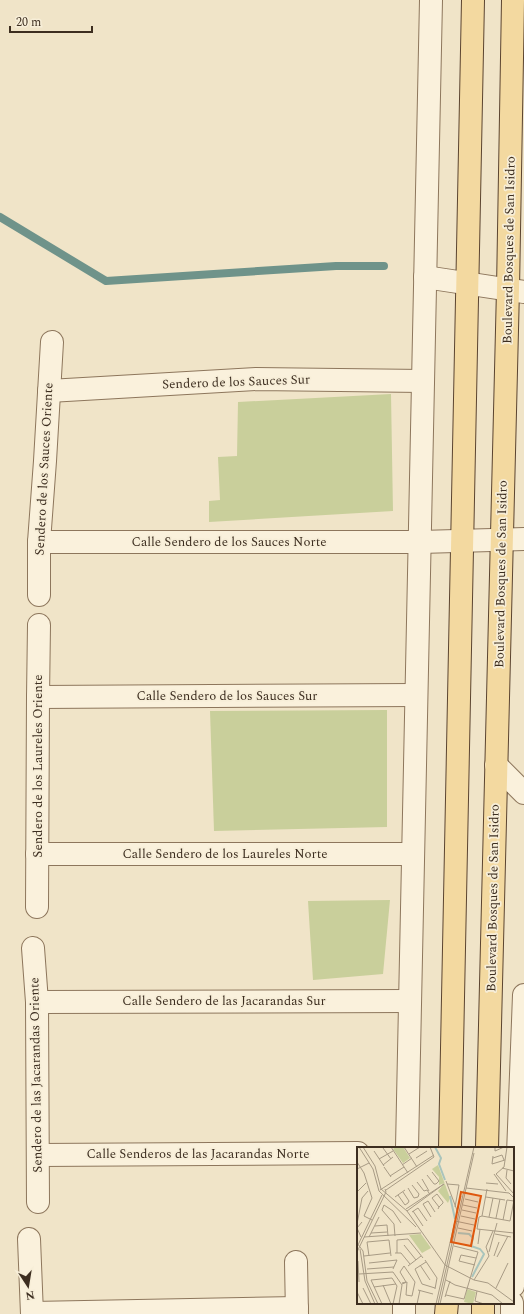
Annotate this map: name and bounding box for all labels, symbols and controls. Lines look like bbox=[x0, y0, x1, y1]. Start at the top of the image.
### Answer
scale bar bbox=[10, 8, 92, 34]
text: 20 m bbox=[16, 13, 41, 32]
street label: Boulevard Bosques de San Isidro bbox=[497, 156, 521, 344]
street label: Sendero de los Sauces Sur bbox=[162, 369, 310, 395]
street label: Sendero de los Sauces Oriente bbox=[29, 382, 59, 556]
street label: Boulevard Bosques de San Isidro bbox=[489, 480, 513, 668]
street label: Calle Sendero de los Sauces Norte bbox=[131, 532, 327, 552]
street label: Sendero de los Laureles Oriente bbox=[28, 674, 48, 858]
street label: Calle Sendero de los Sauces Sur bbox=[137, 686, 318, 706]
street label: Boulevard Bosques de San Isidro bbox=[481, 804, 505, 992]
street label: Calle Sendero de los Laureles Norte bbox=[122, 844, 328, 864]
street label: Sendero de las Jacarandas Oriente bbox=[24, 977, 48, 1173]
street label: Calle Sendero de las Jacarandas Sur bbox=[122, 991, 326, 1011]
street label: Calle Senderos de las Jacarandas Norte bbox=[86, 1144, 310, 1164]
inset map bbox=[357, 1147, 514, 1304]
north arrow bbox=[8, 1266, 48, 1306]
text: N bbox=[24, 1286, 36, 1305]

